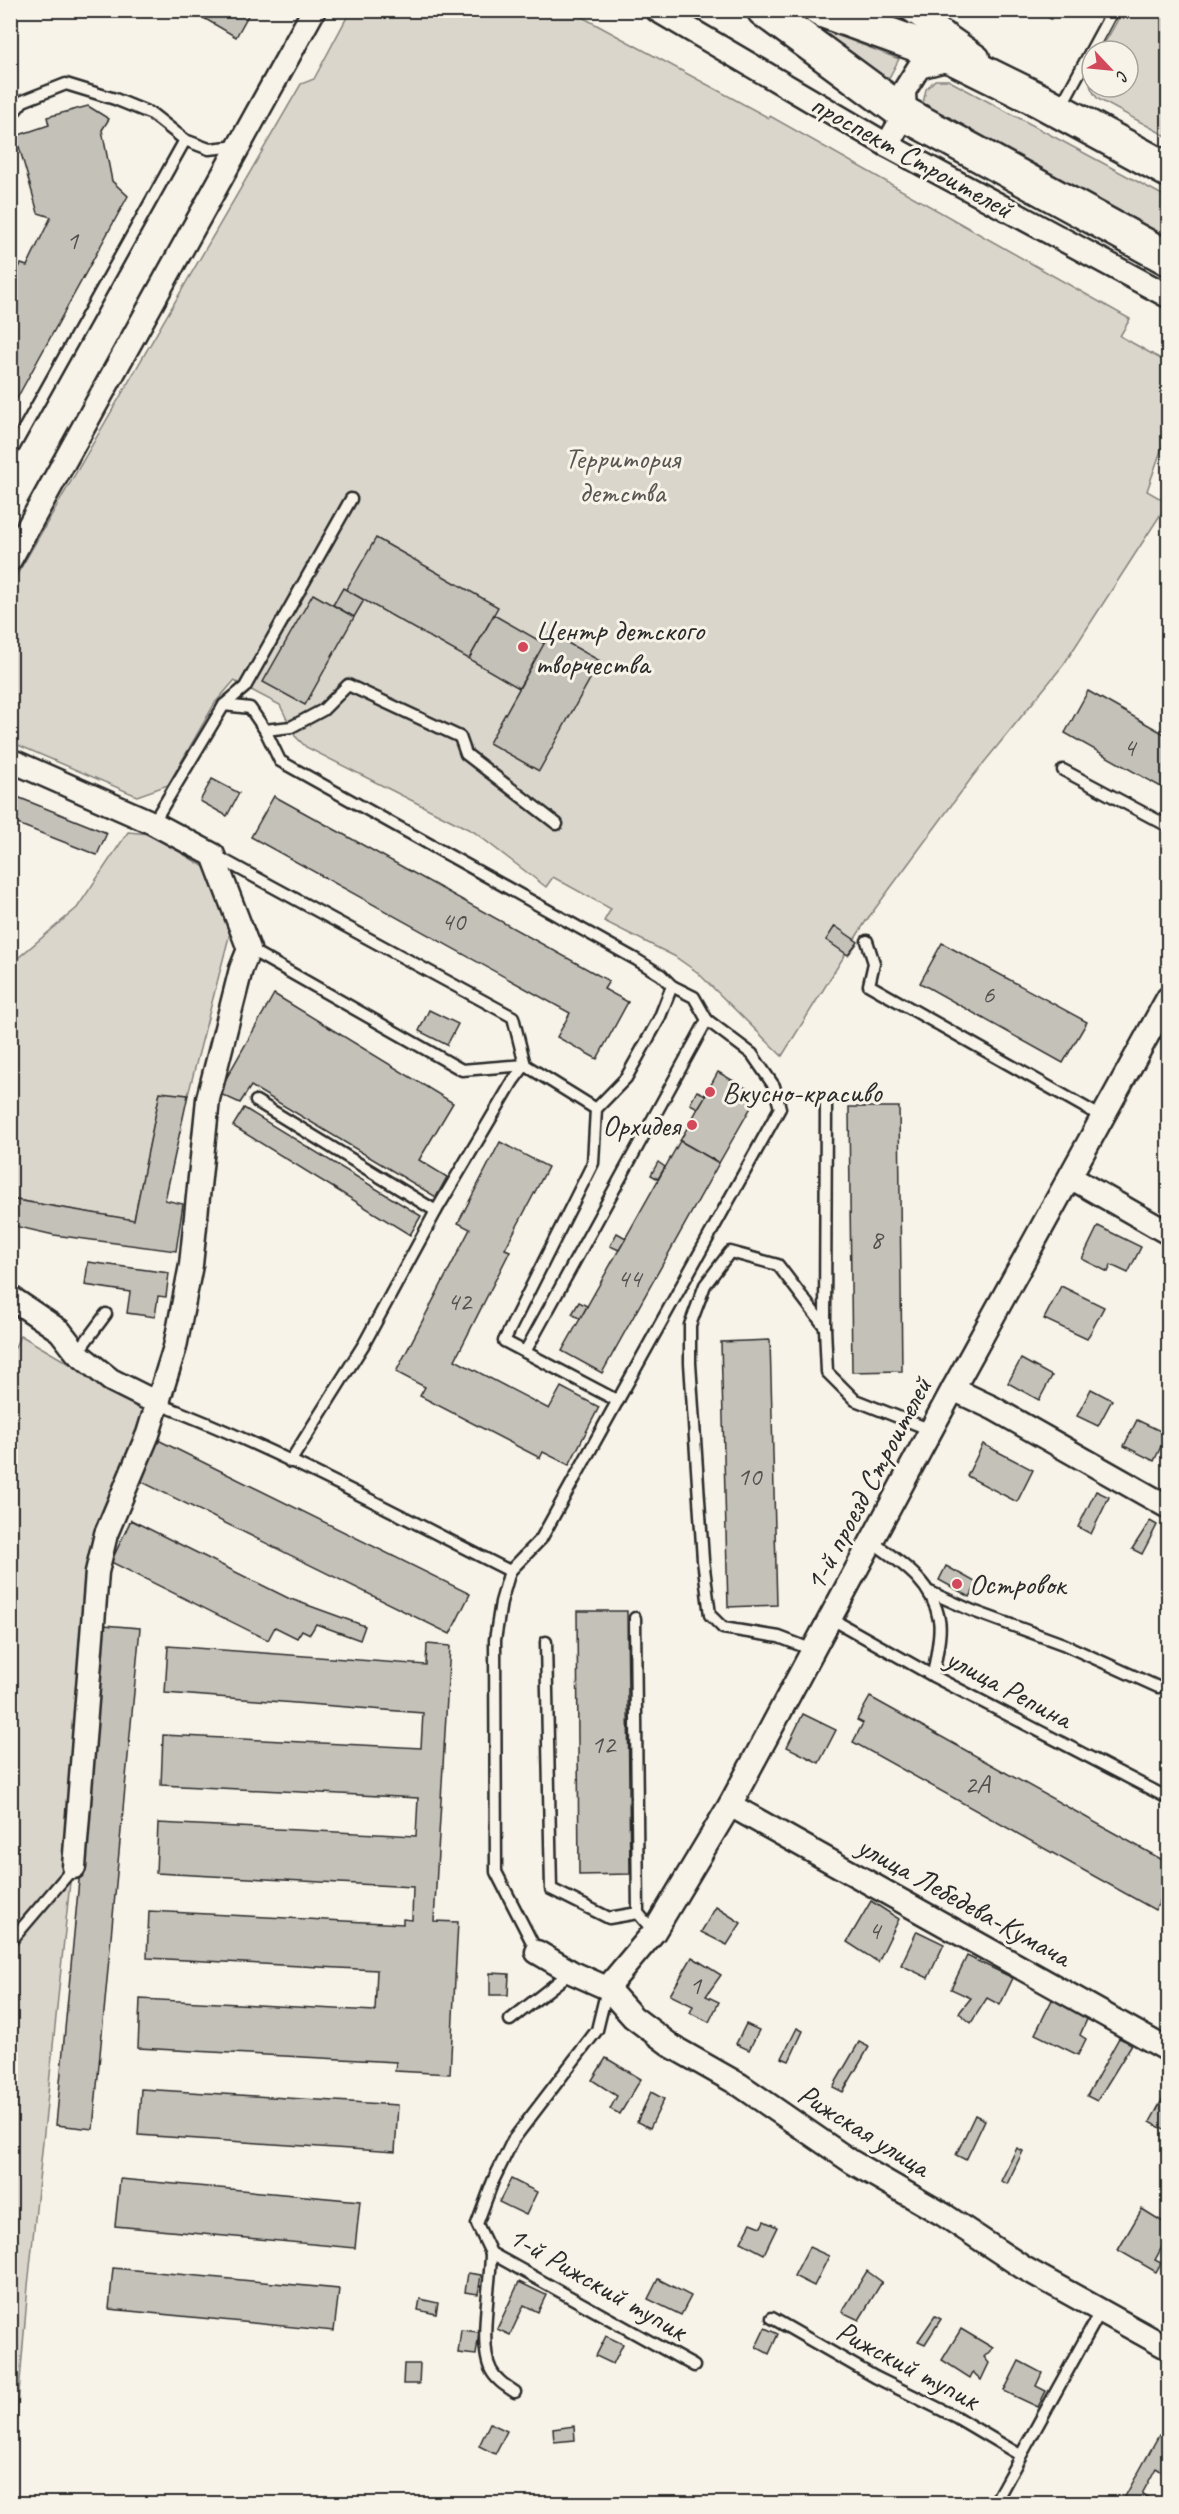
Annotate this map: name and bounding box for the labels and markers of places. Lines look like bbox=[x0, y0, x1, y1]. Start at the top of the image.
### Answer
place label: Центр детского творчества bbox=[535, 611, 706, 683]
marker: Центр детского творчества bbox=[516, 640, 530, 654]
place label: Вкусно-красиво bbox=[722, 1073, 883, 1111]
marker: Вкусно-красиво bbox=[703, 1085, 717, 1099]
place label: Орхидея bbox=[602, 1106, 683, 1144]
marker: Орхидея bbox=[685, 1118, 699, 1132]
place label: Островок bbox=[969, 1565, 1067, 1603]
marker: Островок bbox=[950, 1577, 964, 1591]

